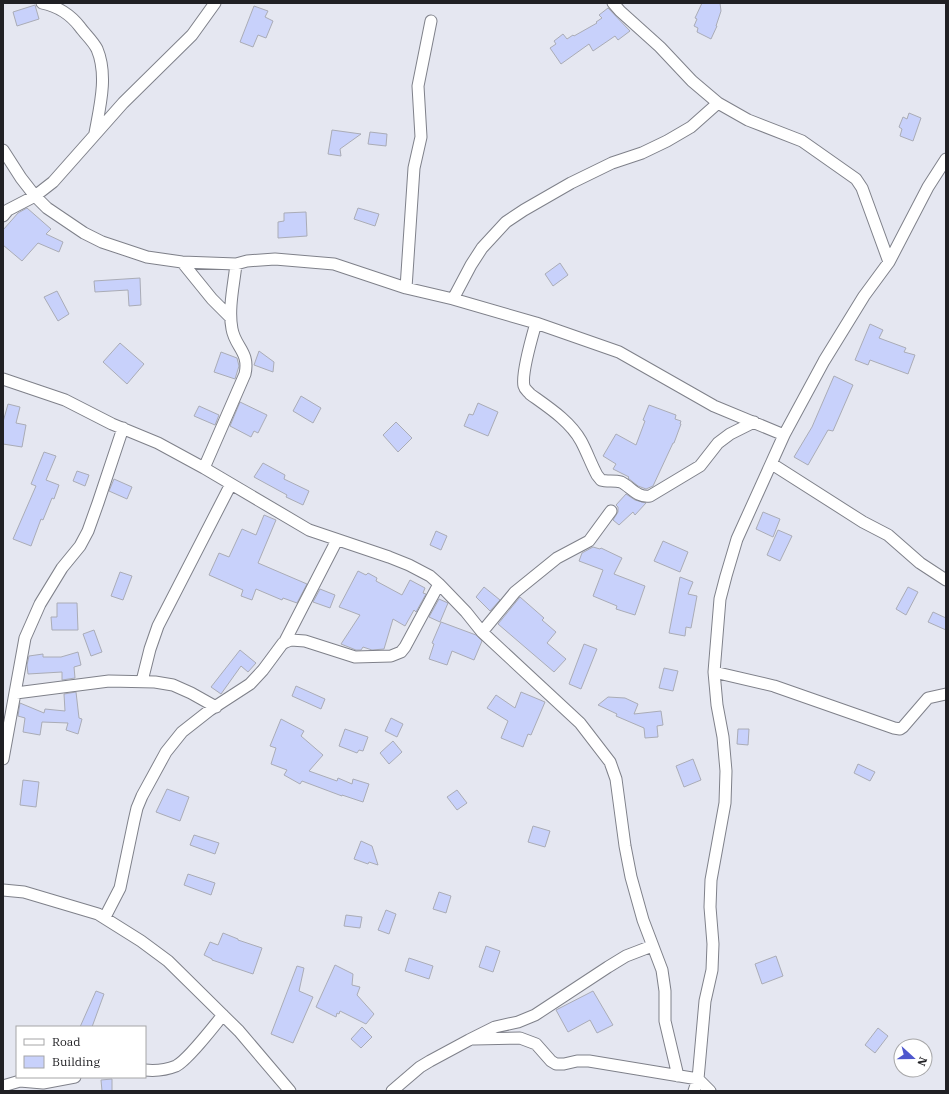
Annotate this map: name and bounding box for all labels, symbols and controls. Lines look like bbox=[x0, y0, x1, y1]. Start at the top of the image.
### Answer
legend bbox=[16, 1026, 146, 1078]
text: Road bbox=[52, 1034, 81, 1049]
north arrow bbox=[893, 1038, 933, 1078]
text: Building bbox=[52, 1054, 100, 1069]
text: N bbox=[914, 1055, 930, 1068]

